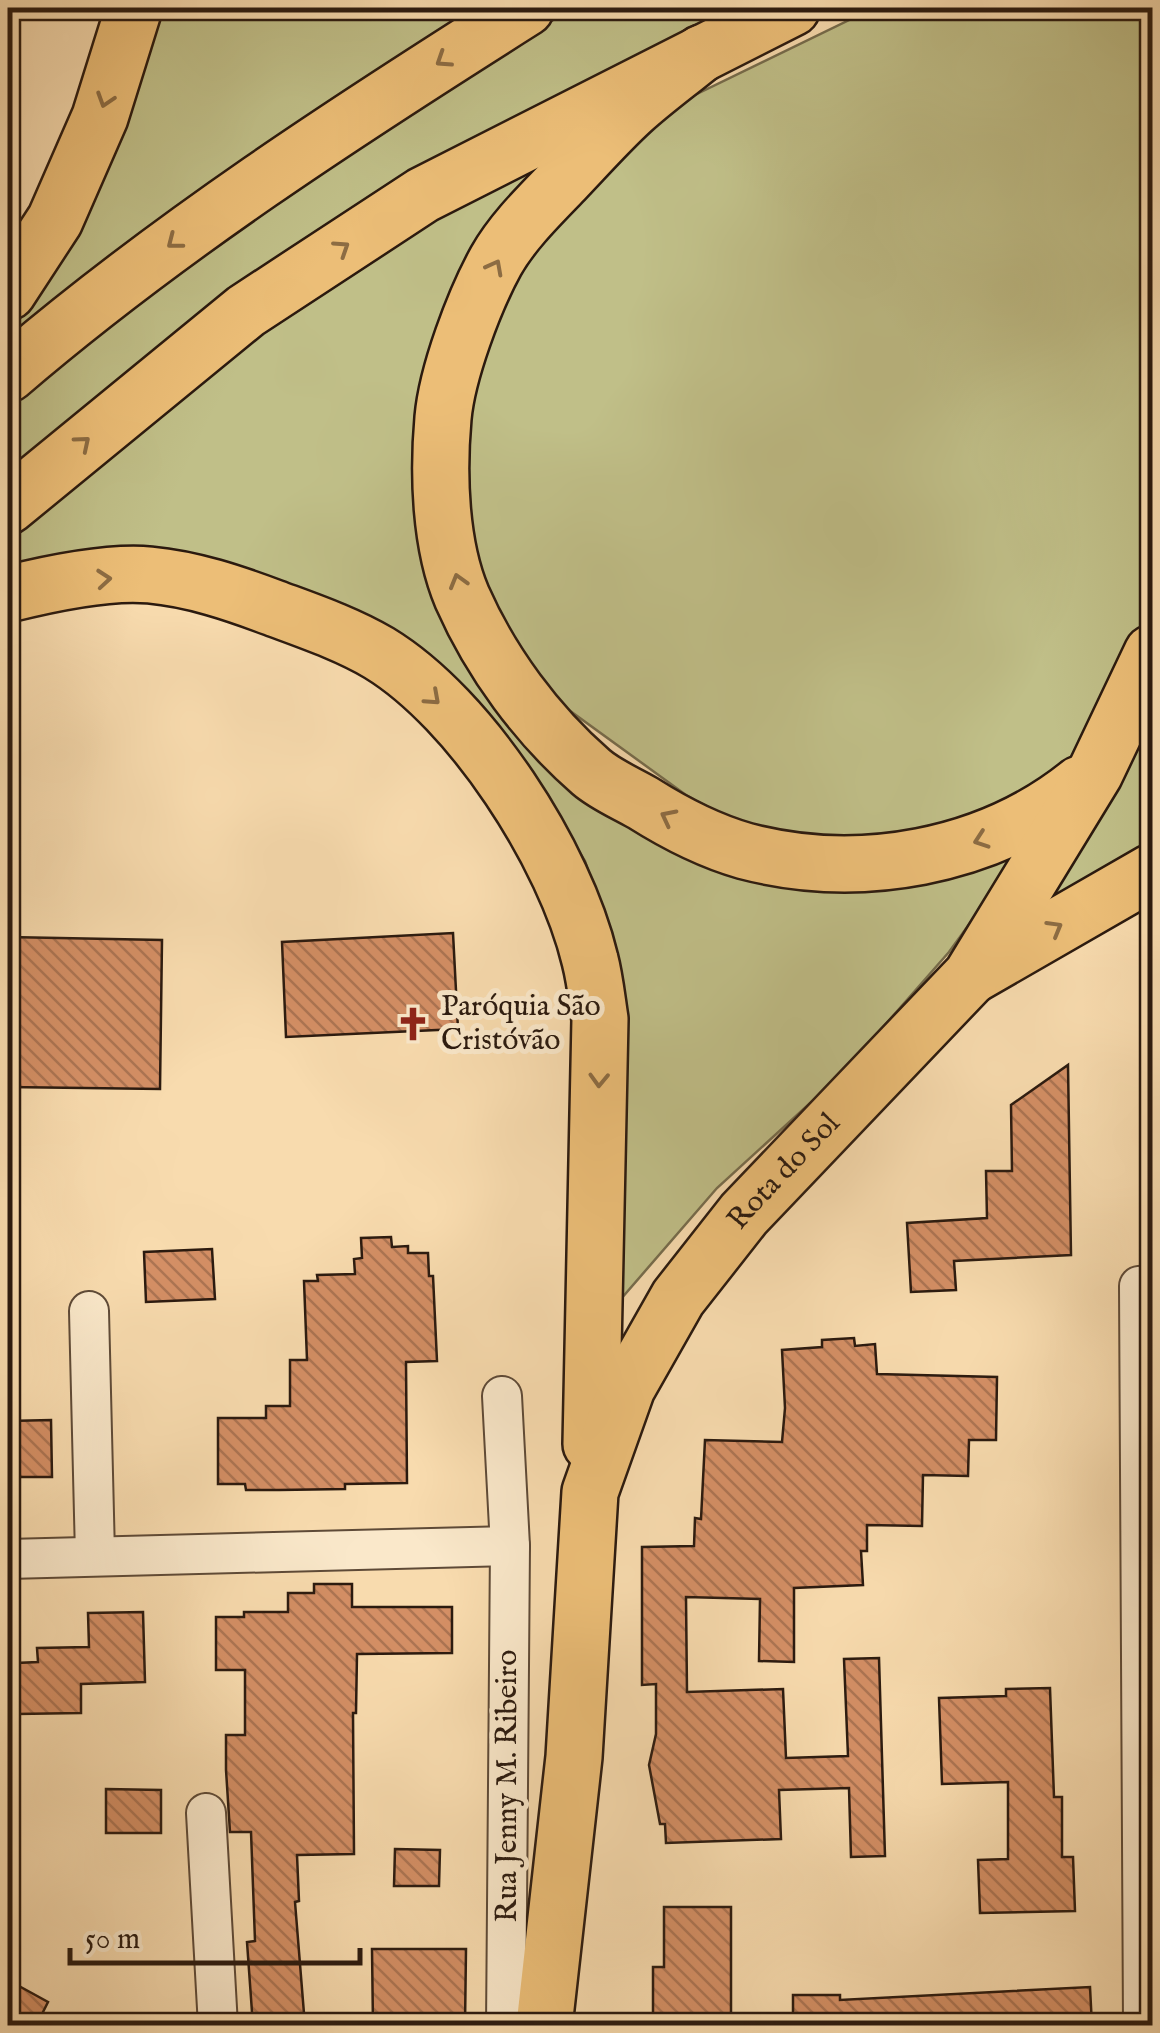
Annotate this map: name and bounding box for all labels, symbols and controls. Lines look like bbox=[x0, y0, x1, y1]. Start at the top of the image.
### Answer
one-way arrow bbox=[436, 48, 454, 67]
one-way arrow bbox=[96, 91, 117, 108]
one-way arrow bbox=[168, 231, 186, 248]
one-way arrow bbox=[331, 242, 349, 261]
one-way arrow bbox=[483, 259, 502, 277]
one-way arrow bbox=[71, 437, 89, 455]
one-way arrow bbox=[96, 568, 112, 590]
one-way arrow bbox=[448, 572, 469, 590]
one-way arrow bbox=[421, 686, 440, 704]
one-way arrow bbox=[660, 810, 678, 829]
one-way arrow bbox=[974, 828, 991, 848]
one-way arrow bbox=[1044, 920, 1062, 940]
place label: Paróquia São Cristóvão bbox=[441, 988, 601, 1060]
church icon: Paróquia São Cristóvão bbox=[394, 1005, 432, 1043]
one-way arrow bbox=[588, 1072, 609, 1088]
street label: Rota do Sol bbox=[720, 1105, 849, 1238]
street label: Rua Jenny M. Ribeiro bbox=[489, 1650, 527, 1922]
scale bar bbox=[70, 1903, 360, 1965]
text: 50 m bbox=[85, 1921, 140, 1959]

